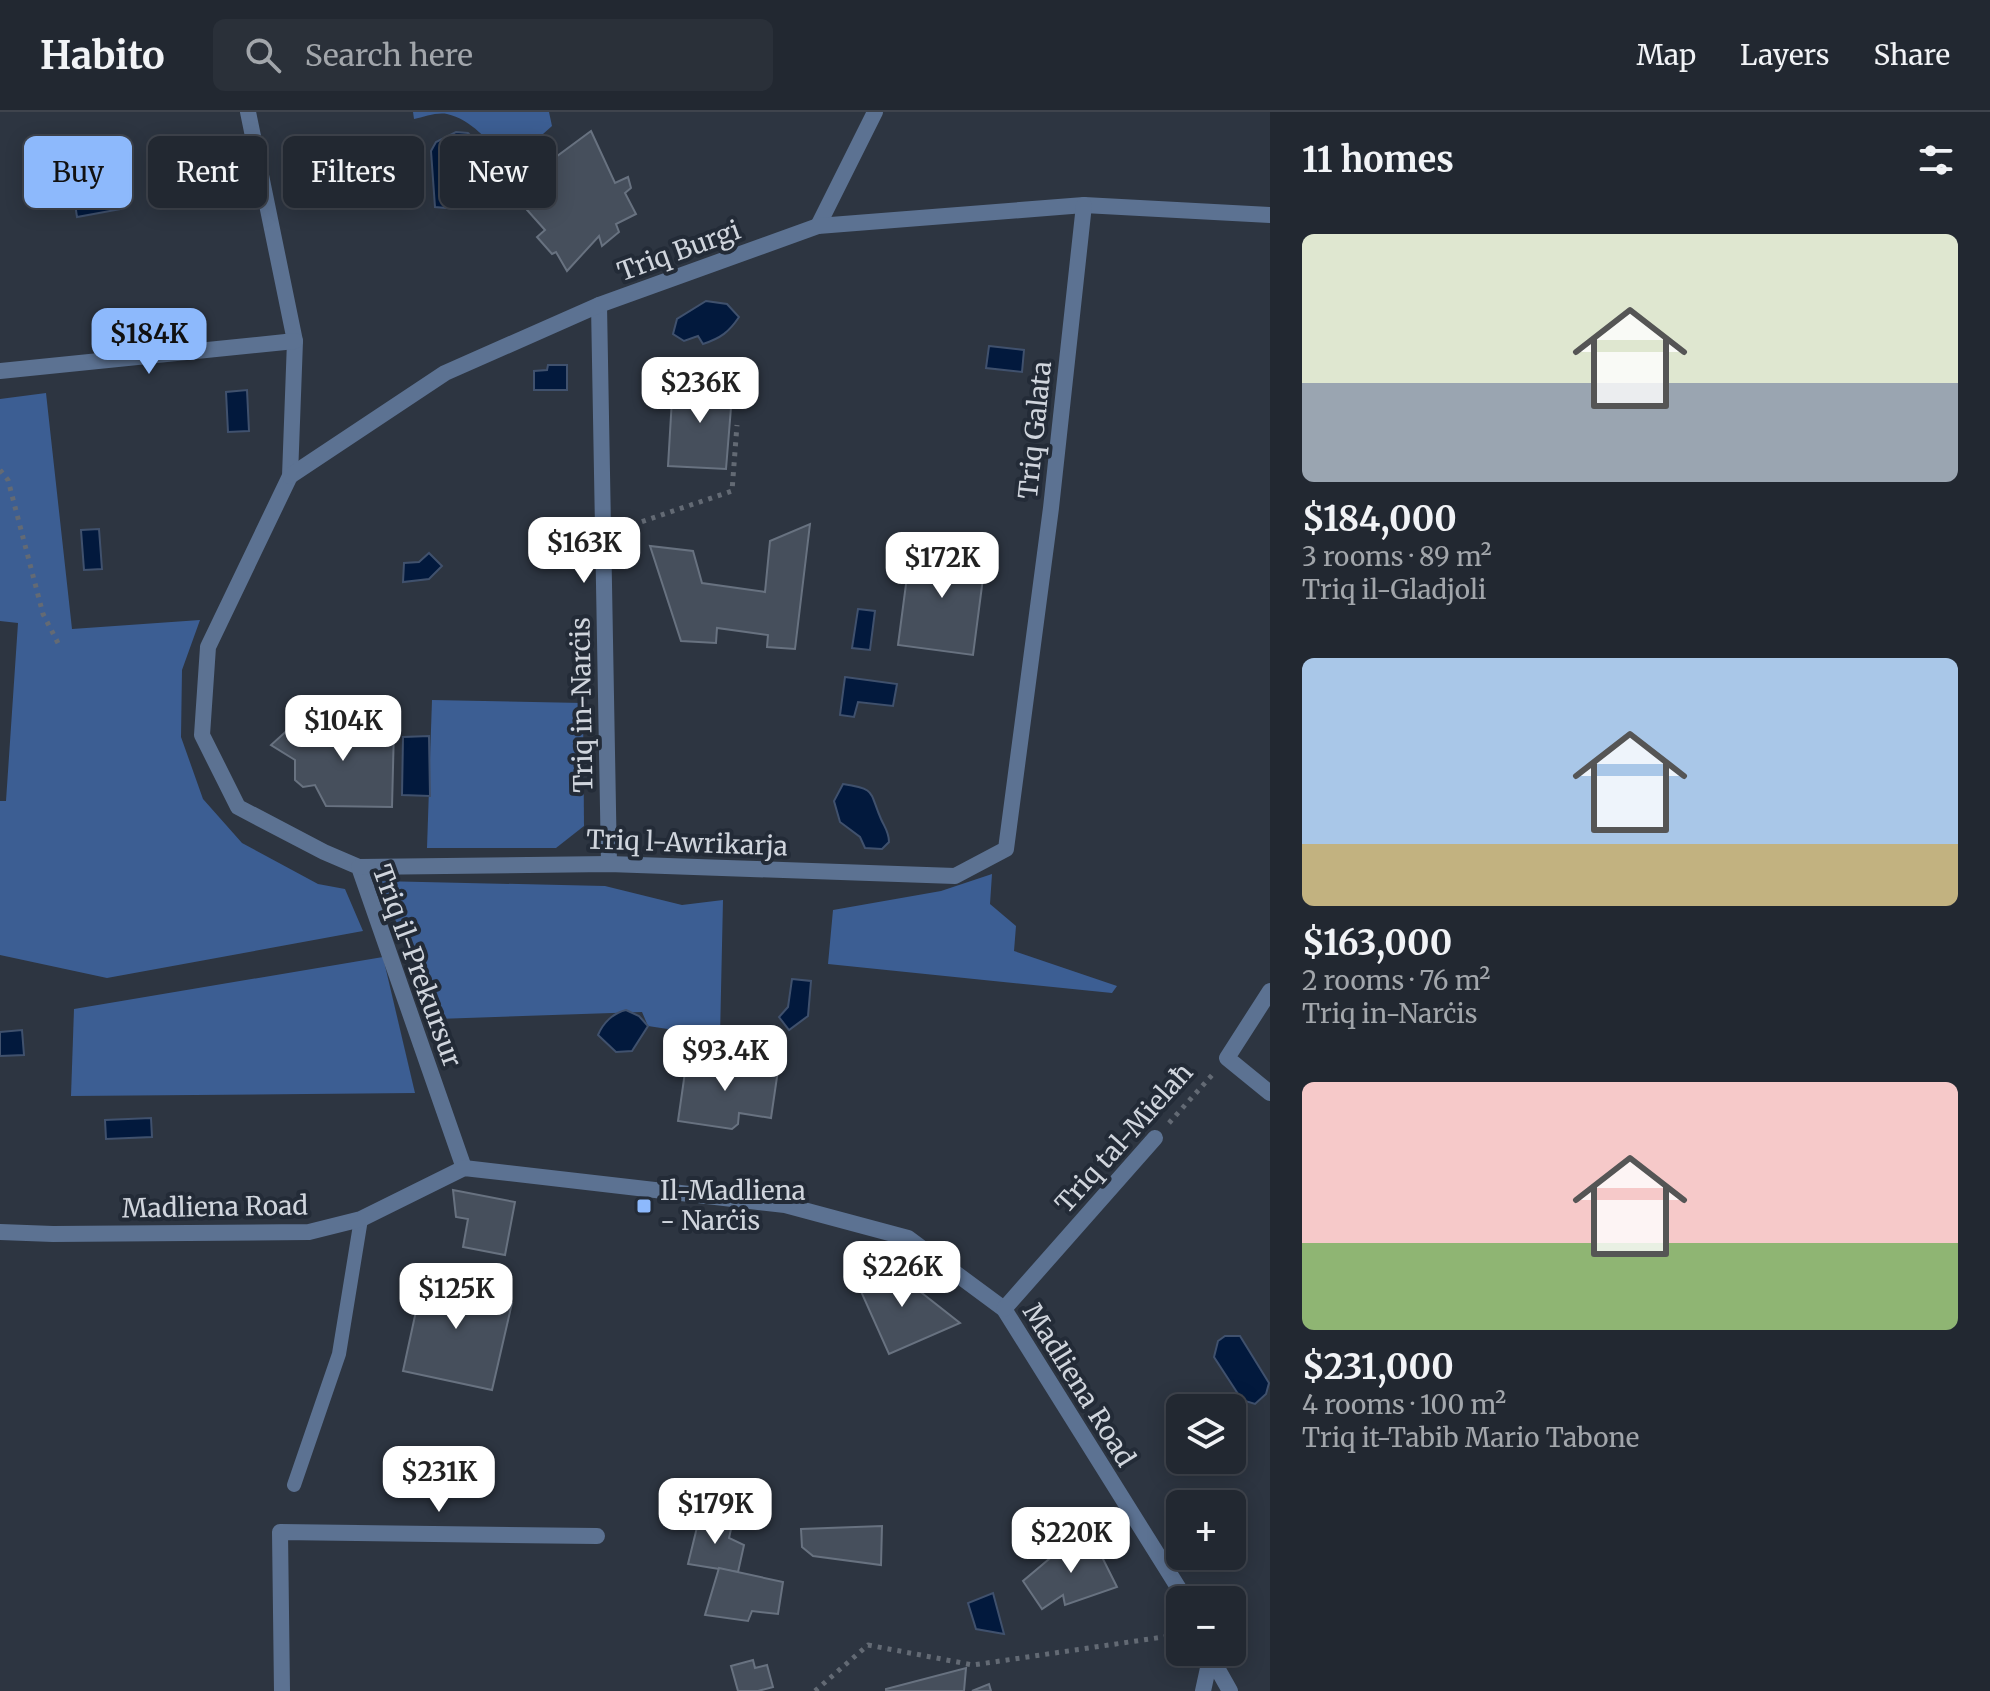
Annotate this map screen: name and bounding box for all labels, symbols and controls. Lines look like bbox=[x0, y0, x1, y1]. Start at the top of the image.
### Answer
search box bbox=[213, 19, 773, 91]
text: Habito bbox=[40, 32, 165, 79]
icon: search bbox=[241, 33, 285, 77]
text: Search here bbox=[305, 36, 473, 74]
text: Map bbox=[1636, 37, 1696, 73]
text: Layers bbox=[1740, 37, 1829, 73]
text: Share bbox=[1873, 37, 1950, 73]
chip: Buy bbox=[24, 136, 132, 208]
chip: Rent bbox=[148, 136, 267, 208]
chip: Filters bbox=[283, 136, 424, 208]
chip: New bbox=[440, 136, 556, 208]
icon: filters bbox=[1914, 138, 1958, 182]
text: 11 homes bbox=[1302, 139, 1454, 181]
street label: Triq Burgi bbox=[613, 213, 745, 288]
icon: home bbox=[1558, 286, 1702, 430]
pin: $184K bbox=[93, 308, 205, 376]
text: $184K bbox=[110, 317, 188, 350]
pin: $236K bbox=[644, 357, 756, 425]
street label: Triq Galata bbox=[1011, 359, 1058, 501]
text: $236K bbox=[660, 366, 740, 399]
text: $184,000 bbox=[1302, 498, 1457, 540]
pin: $163K bbox=[528, 517, 640, 585]
text: $163K bbox=[546, 526, 622, 559]
pin: $172K bbox=[886, 532, 998, 600]
text: 3 rooms · 89 m² bbox=[1302, 540, 1492, 573]
text: $172K bbox=[904, 541, 980, 574]
text: Triq il-Gladjoli bbox=[1302, 573, 1486, 606]
street label: Triq in-Narċis bbox=[563, 617, 600, 793]
pin: $104K bbox=[287, 695, 399, 763]
text: $104K bbox=[303, 704, 383, 737]
icon: home bbox=[1558, 710, 1702, 854]
street label: Triq l-Awrikarja bbox=[586, 822, 788, 863]
street label: Triq il-Prekursur bbox=[366, 860, 469, 1072]
text: $163,000 bbox=[1302, 922, 1452, 964]
text: 2 rooms · 76 m² bbox=[1302, 964, 1490, 997]
text: Triq in-Narċis bbox=[1302, 997, 1478, 1030]
pin: $93.4K bbox=[660, 1025, 790, 1093]
text: $93.4K bbox=[681, 1034, 769, 1067]
street label: Triq tal-Mielaħ bbox=[1048, 1056, 1199, 1219]
icon: home bbox=[1558, 1134, 1702, 1278]
place label: Il-Madliena - Narċis bbox=[660, 1174, 806, 1237]
street label: Madliena Road bbox=[122, 1188, 309, 1225]
marker: Il-Madliena - Narċis bbox=[635, 1197, 653, 1215]
pin: $226K bbox=[846, 1241, 958, 1309]
text: $226K bbox=[861, 1250, 943, 1283]
pin: $125K bbox=[400, 1263, 512, 1331]
text: $125K bbox=[418, 1272, 494, 1305]
street label: Madliena Road bbox=[1016, 1297, 1143, 1473]
text: $231,000 bbox=[1302, 1346, 1454, 1388]
text: 4 rooms · 100 m² bbox=[1302, 1388, 1506, 1421]
map controls bbox=[1166, 1394, 1246, 1666]
button: layers bbox=[1166, 1394, 1246, 1474]
text: Triq it-Tabib Mario Tabone bbox=[1302, 1421, 1639, 1454]
pin: $231K bbox=[383, 1446, 495, 1514]
text: $231K bbox=[401, 1455, 477, 1488]
pin: $179K bbox=[659, 1478, 771, 1546]
text: $179K bbox=[677, 1487, 753, 1520]
button: + bbox=[1166, 1490, 1246, 1570]
pin: $220K bbox=[1015, 1507, 1127, 1575]
text: $220K bbox=[1030, 1516, 1112, 1549]
button: − bbox=[1166, 1586, 1246, 1666]

